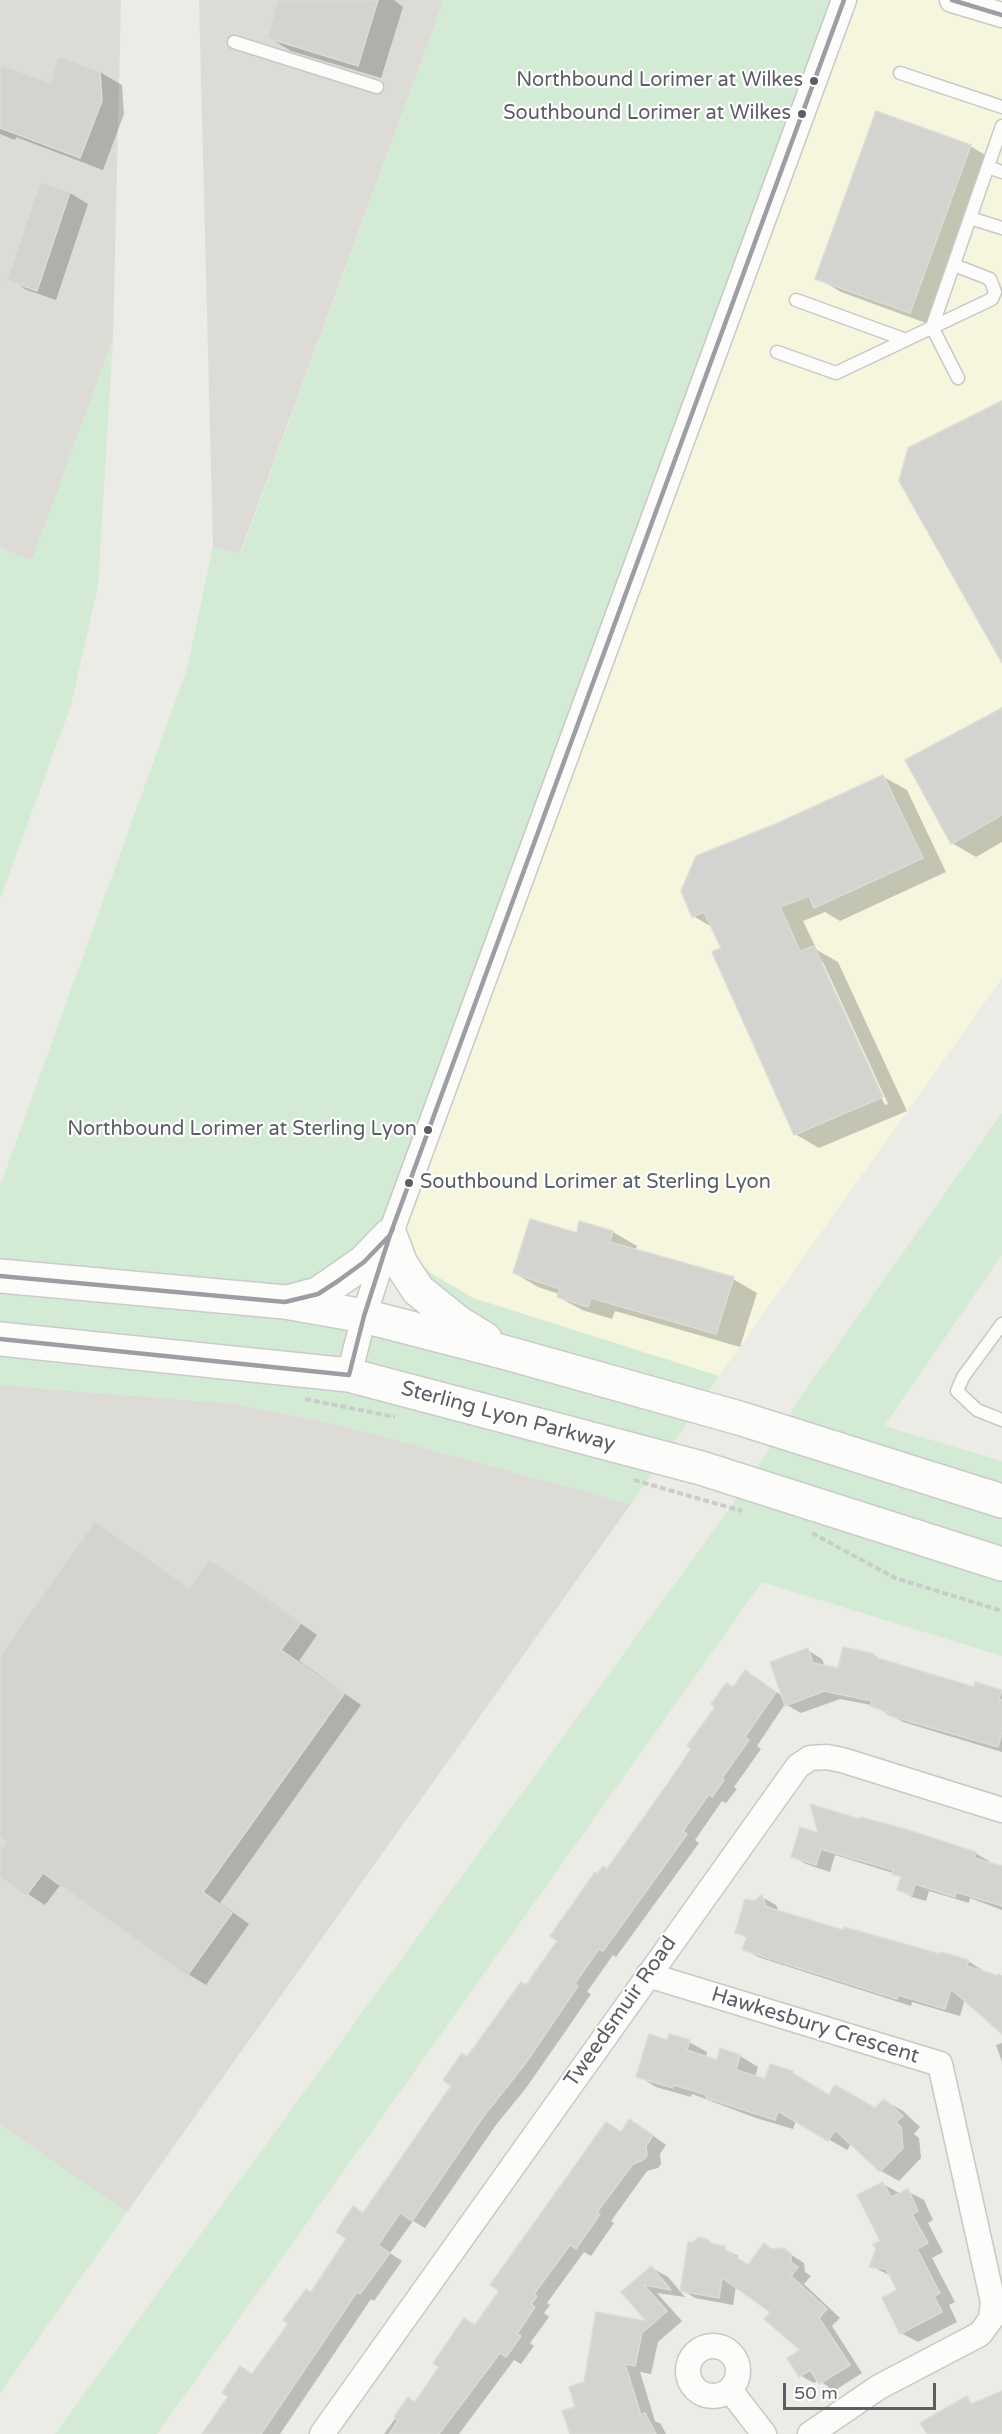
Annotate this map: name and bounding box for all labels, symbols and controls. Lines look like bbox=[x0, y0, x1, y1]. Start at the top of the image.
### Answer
place label: Northbound Lorimer at Wilkes bbox=[516, 69, 803, 93]
marker: Northbound Lorimer at Wilkes bbox=[808, 75, 820, 87]
place label: Southbound Lorimer at Wilkes bbox=[503, 102, 791, 126]
marker: Southbound Lorimer at Wilkes bbox=[796, 108, 808, 120]
place label: Northbound Lorimer at Sterling Lyon bbox=[67, 1118, 417, 1142]
marker: Northbound Lorimer at Sterling Lyon bbox=[422, 1124, 434, 1136]
place label: Southbound Lorimer at Sterling Lyon bbox=[420, 1171, 771, 1195]
marker: Southbound Lorimer at Sterling Lyon bbox=[403, 1177, 415, 1189]
street label: Sterling Lyon Parkway bbox=[398, 1376, 618, 1458]
street label: Tweedsmuir Road bbox=[560, 1932, 682, 2092]
street label: Hawkesbury Crescent bbox=[708, 1982, 922, 2070]
scale bar bbox=[786, 2371, 939, 2409]
text: 50 m bbox=[794, 2382, 838, 2404]

